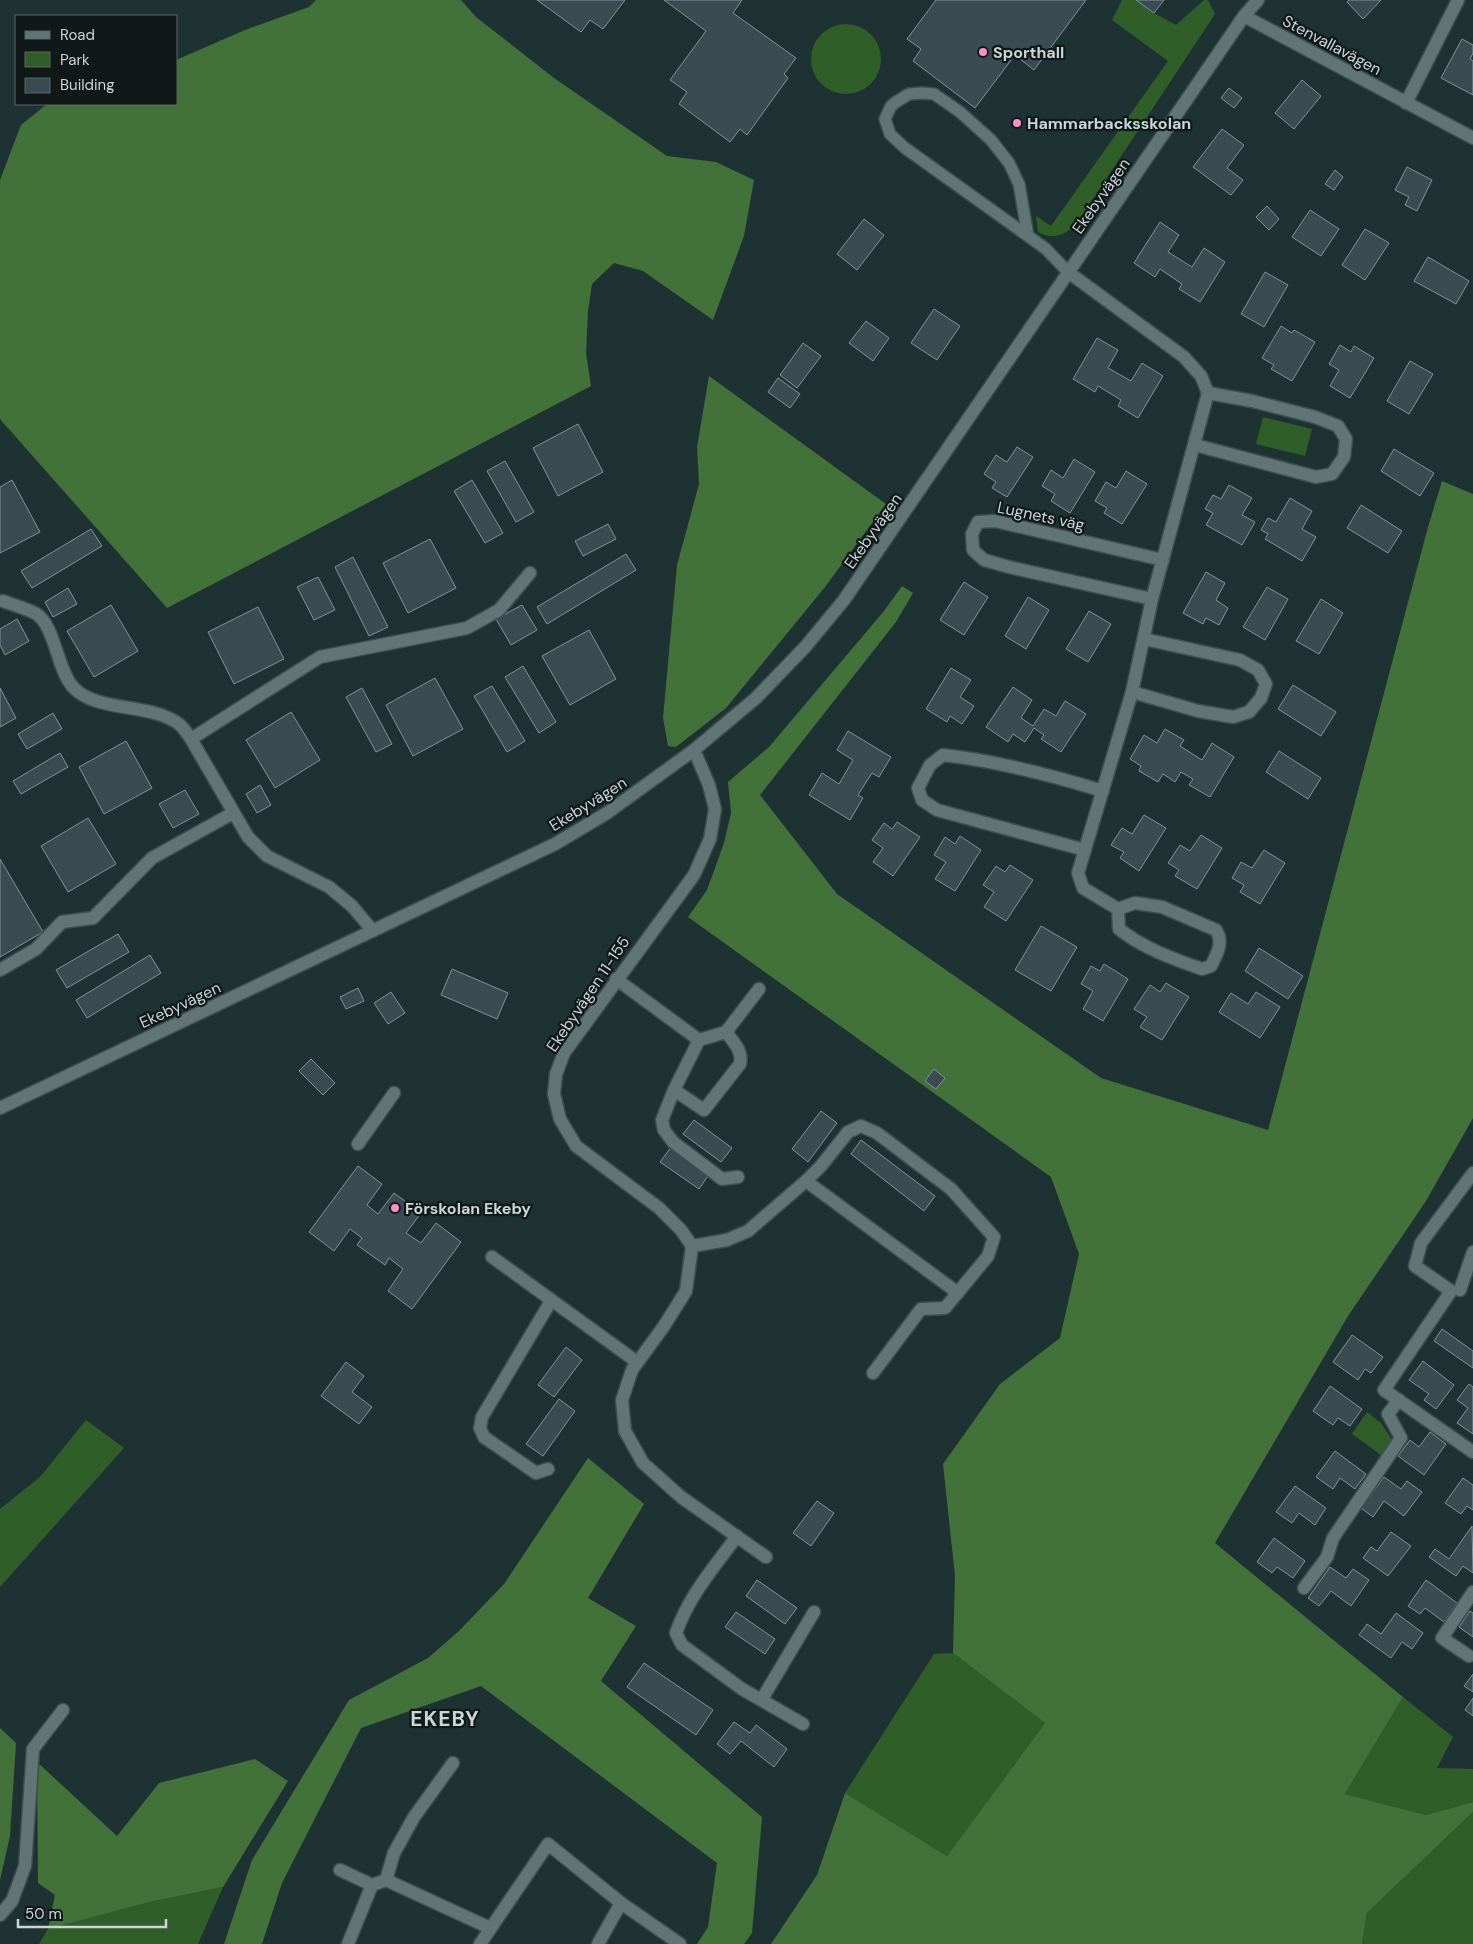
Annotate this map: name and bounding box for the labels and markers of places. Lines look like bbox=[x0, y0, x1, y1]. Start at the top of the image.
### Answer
place label: Sporthall bbox=[993, 42, 1064, 63]
marker: Sporthall bbox=[977, 46, 989, 58]
place label: Hammarbacksskolan bbox=[1027, 113, 1191, 134]
marker: Hammarbacksskolan bbox=[1011, 117, 1023, 129]
place label: Förskolan Ekeby bbox=[405, 1198, 531, 1219]
marker: Förskolan Ekeby bbox=[389, 1202, 401, 1214]

